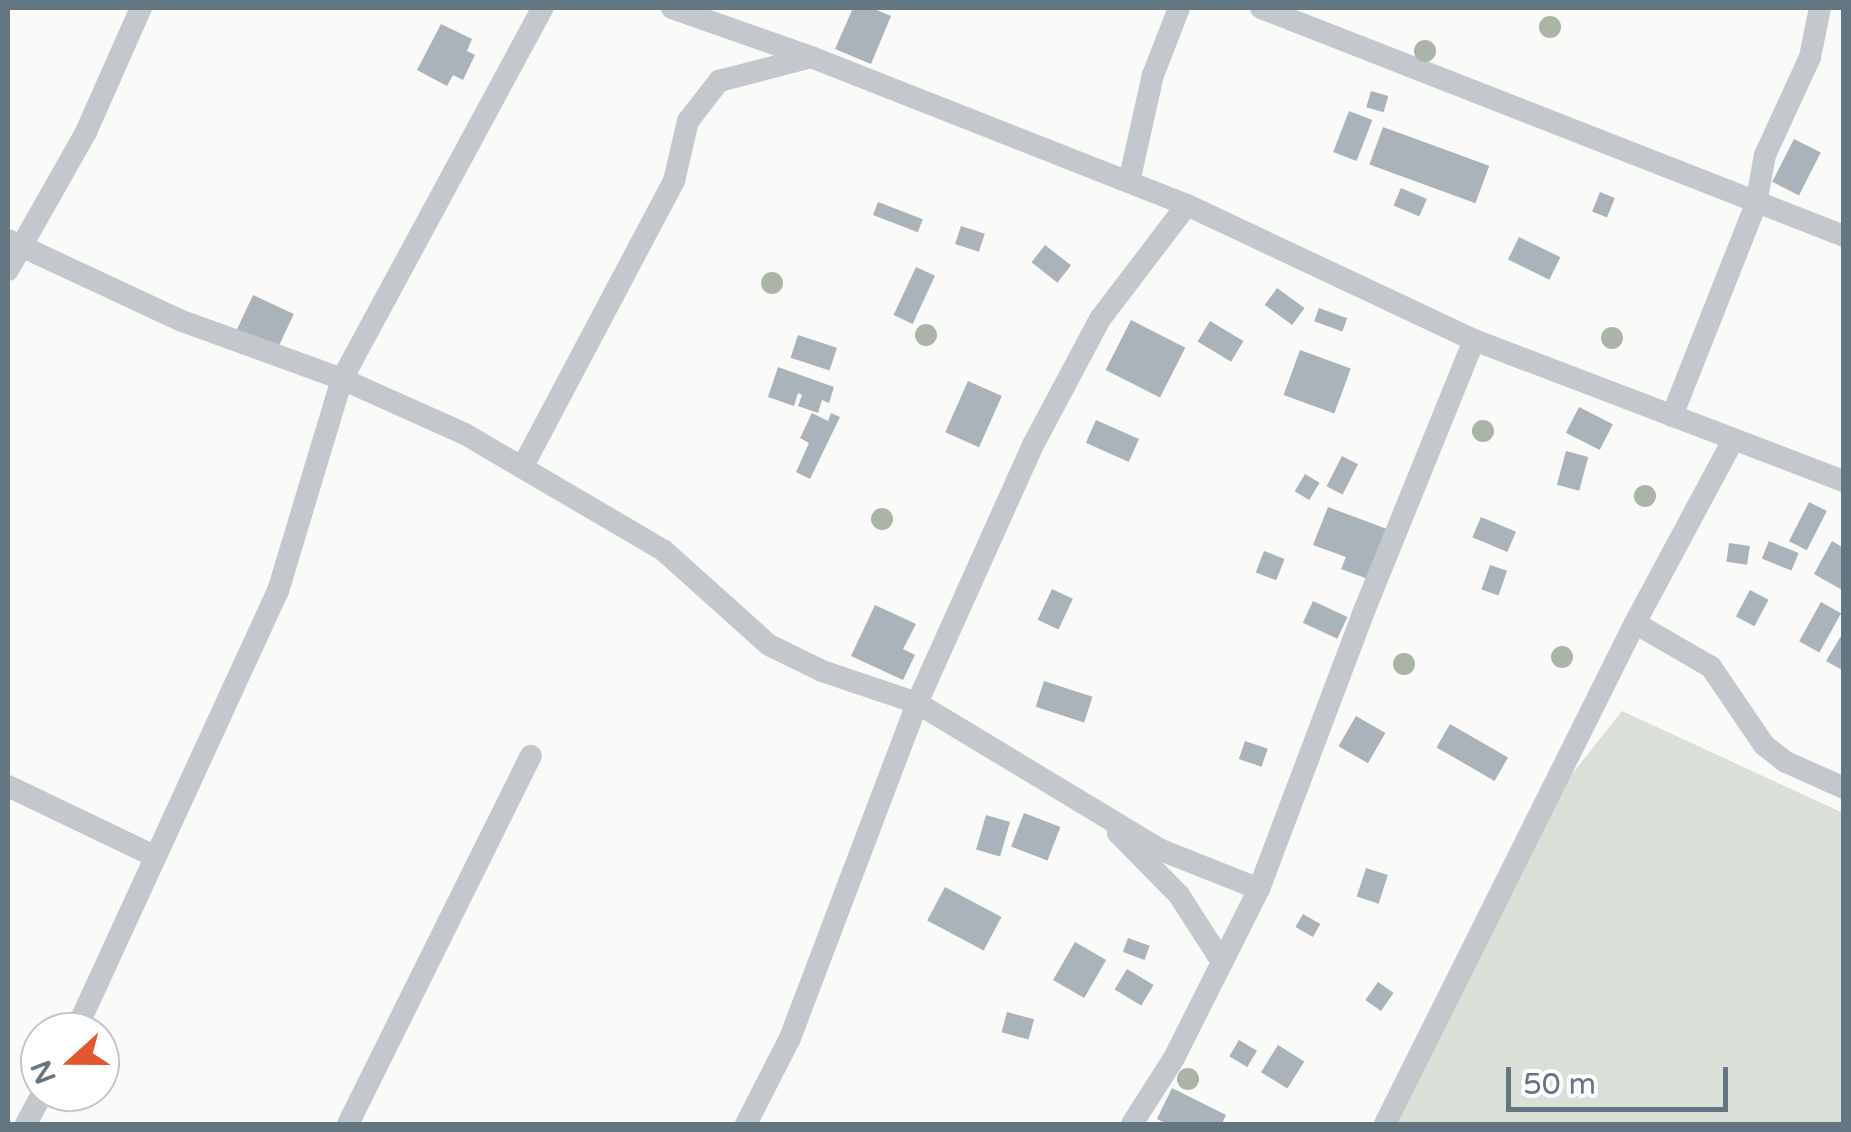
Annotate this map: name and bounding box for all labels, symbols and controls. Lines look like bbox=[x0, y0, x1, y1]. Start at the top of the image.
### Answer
north arrow bbox=[20, 1012, 120, 1112]
scale bar bbox=[1511, 1047, 1734, 1109]
text: N bbox=[24, 1055, 64, 1089]
text: 50 m bbox=[1523, 1066, 1596, 1103]

